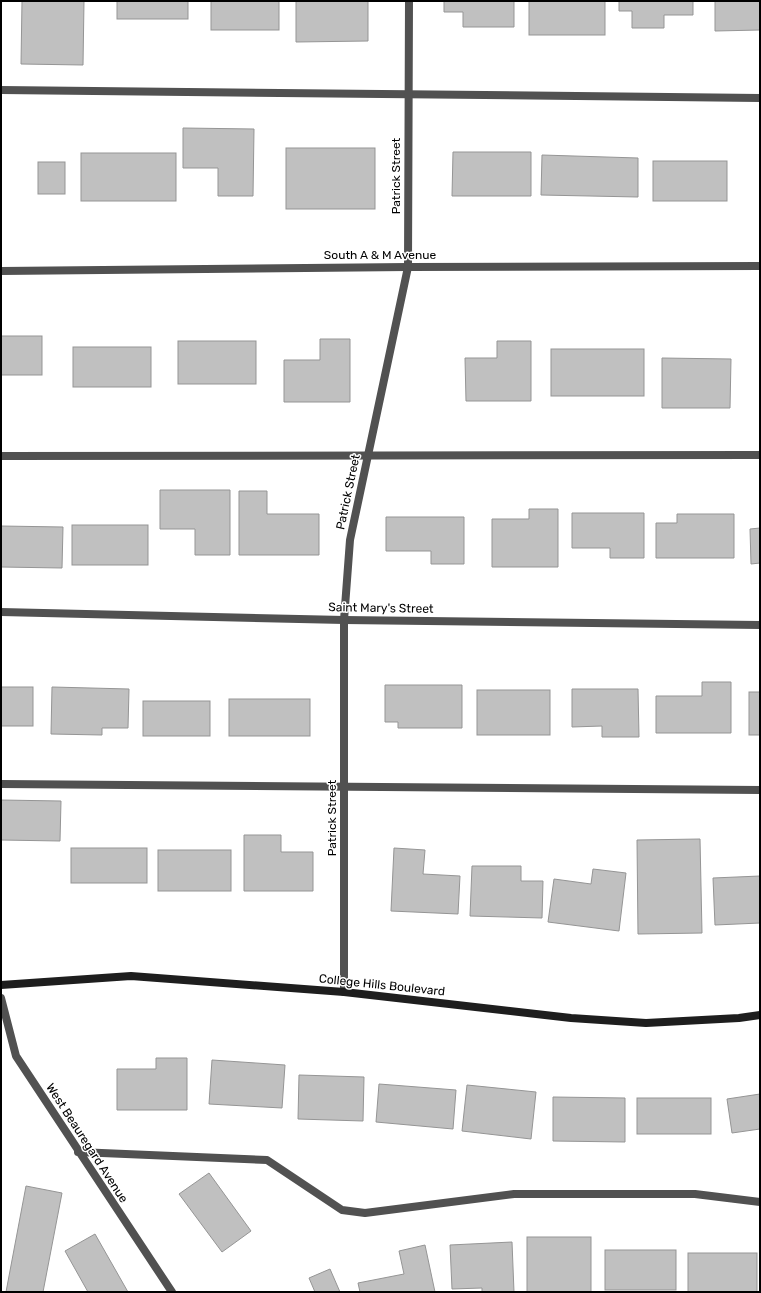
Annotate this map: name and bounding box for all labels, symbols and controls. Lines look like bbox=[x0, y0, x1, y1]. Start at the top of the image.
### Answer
street label: Patrick Street bbox=[389, 137, 403, 214]
street label: South A & M Avenue bbox=[324, 248, 436, 262]
street label: Patrick Street bbox=[333, 453, 363, 531]
street label: Saint Mary's Street bbox=[328, 600, 434, 616]
street label: Patrick Street bbox=[325, 779, 339, 856]
street label: College Hills Boulevard bbox=[318, 971, 446, 999]
street label: West Beauregard Avenue bbox=[43, 1081, 131, 1206]

